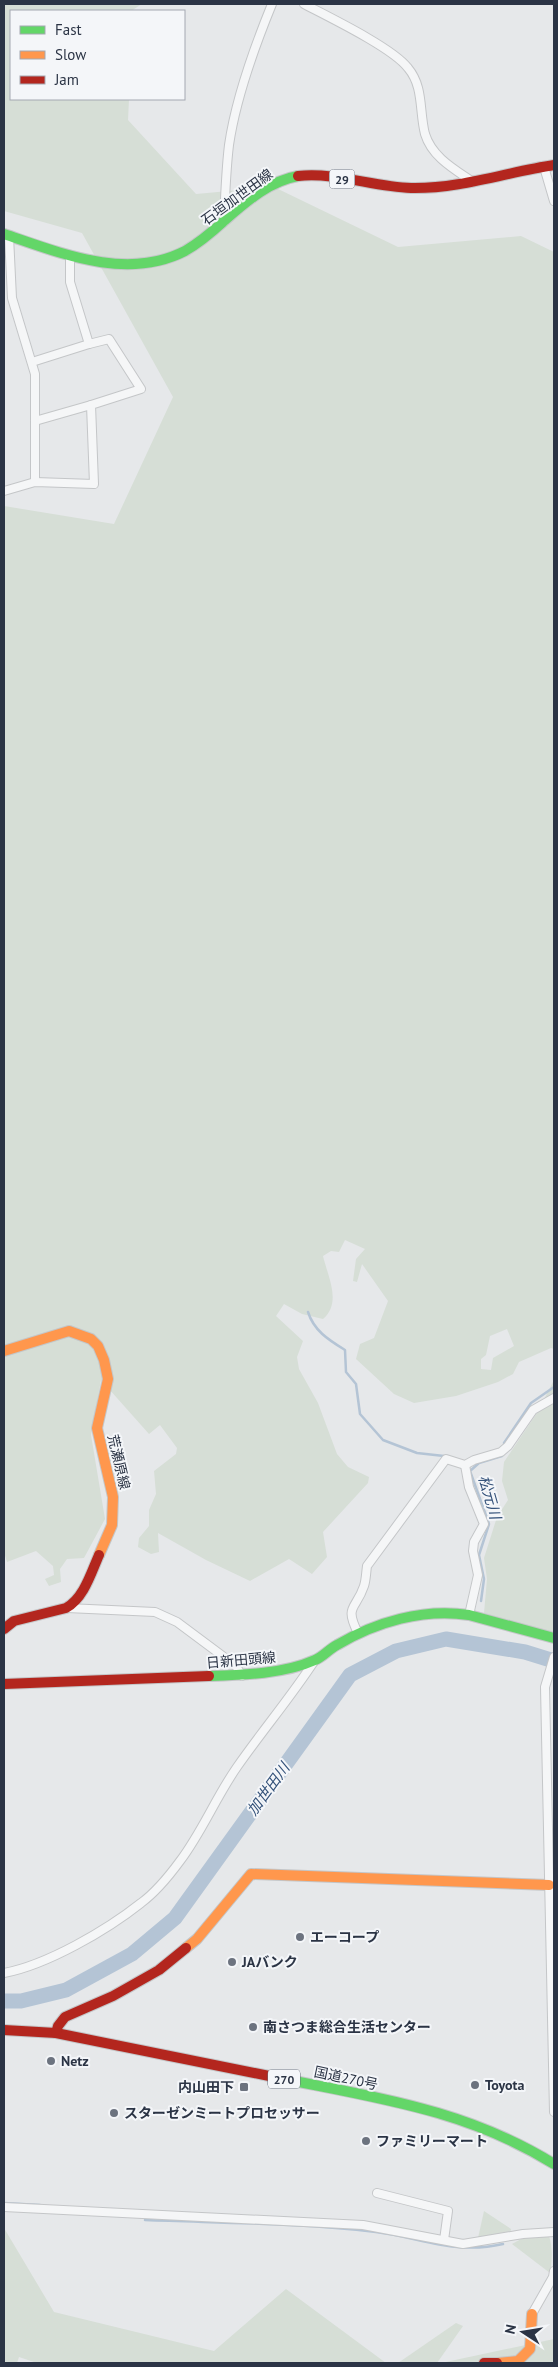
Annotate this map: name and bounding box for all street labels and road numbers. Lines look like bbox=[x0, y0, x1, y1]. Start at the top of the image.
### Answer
street label: 石垣加世田線 bbox=[198, 165, 276, 229]
road number: 29 bbox=[330, 170, 354, 188]
street label: 荒瀬原線 bbox=[104, 1433, 134, 1491]
street label: 日新田頭線 bbox=[205, 1648, 277, 1672]
street label: 国道270号 bbox=[312, 2062, 380, 2094]
road number: 270 bbox=[268, 2070, 300, 2088]

